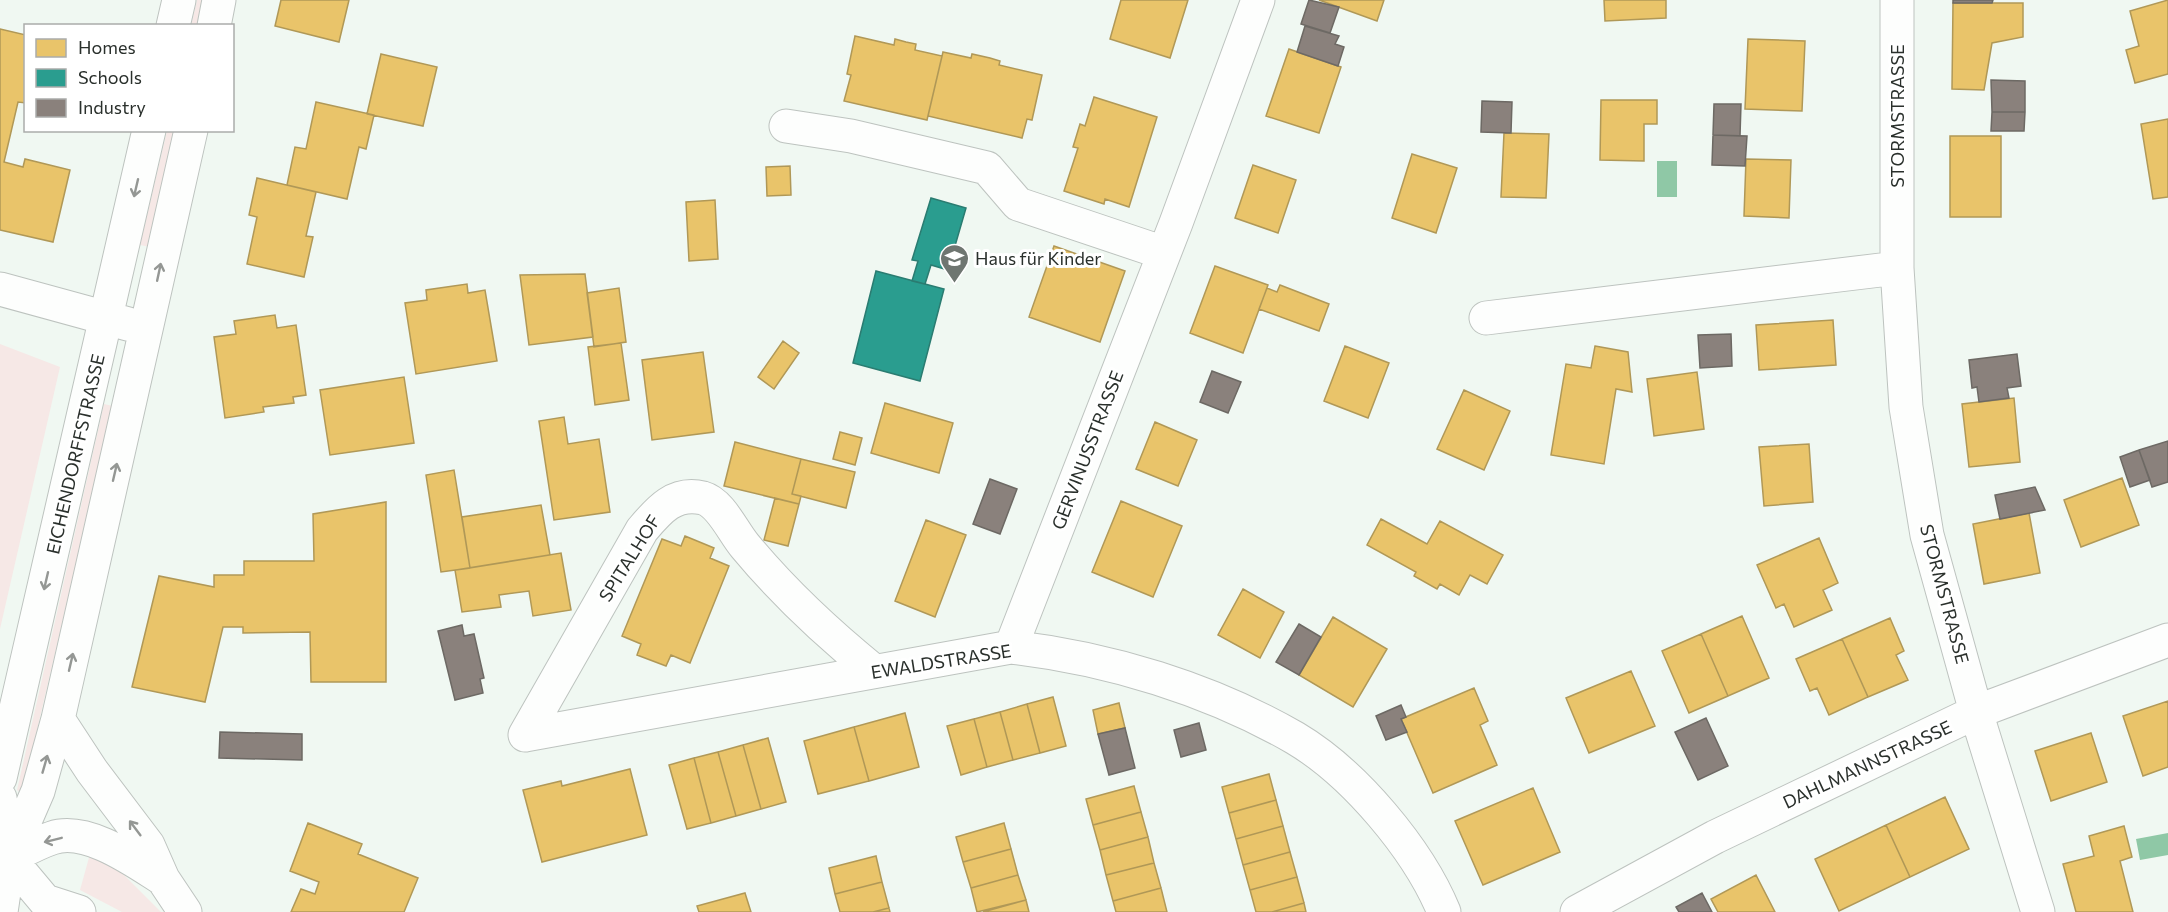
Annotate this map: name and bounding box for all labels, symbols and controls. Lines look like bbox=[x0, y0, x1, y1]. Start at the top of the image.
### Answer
legend bbox=[24, 24, 234, 132]
text: Homes bbox=[78, 36, 136, 58]
street label: STORMSTRASSE bbox=[1886, 44, 1908, 188]
text: Schools bbox=[78, 66, 142, 88]
text: Industry bbox=[78, 96, 146, 118]
one-way arrow bbox=[130, 178, 142, 197]
school or university icon: Haus für Kinder bbox=[938, 242, 970, 284]
place label: Haus für Kinder bbox=[975, 247, 1102, 269]
one-way arrow bbox=[154, 262, 166, 281]
street label: EICHENDORFFSTRASSE bbox=[41, 352, 109, 556]
street label: GERVINUSSTRASSE bbox=[1047, 367, 1127, 533]
one-way arrow bbox=[110, 462, 121, 482]
street label: SPITALHOF bbox=[594, 511, 664, 605]
street label: STORMSTRASSE bbox=[1916, 522, 1974, 666]
one-way arrow bbox=[39, 571, 51, 590]
street label: EWALDSTRASSE bbox=[869, 639, 1013, 683]
one-way arrow bbox=[66, 652, 78, 671]
street label: DAHLMANNSTRASSE bbox=[1779, 715, 1955, 813]
one-way arrow bbox=[40, 755, 51, 774]
one-way arrow bbox=[129, 821, 142, 837]
one-way arrow bbox=[44, 834, 63, 846]

